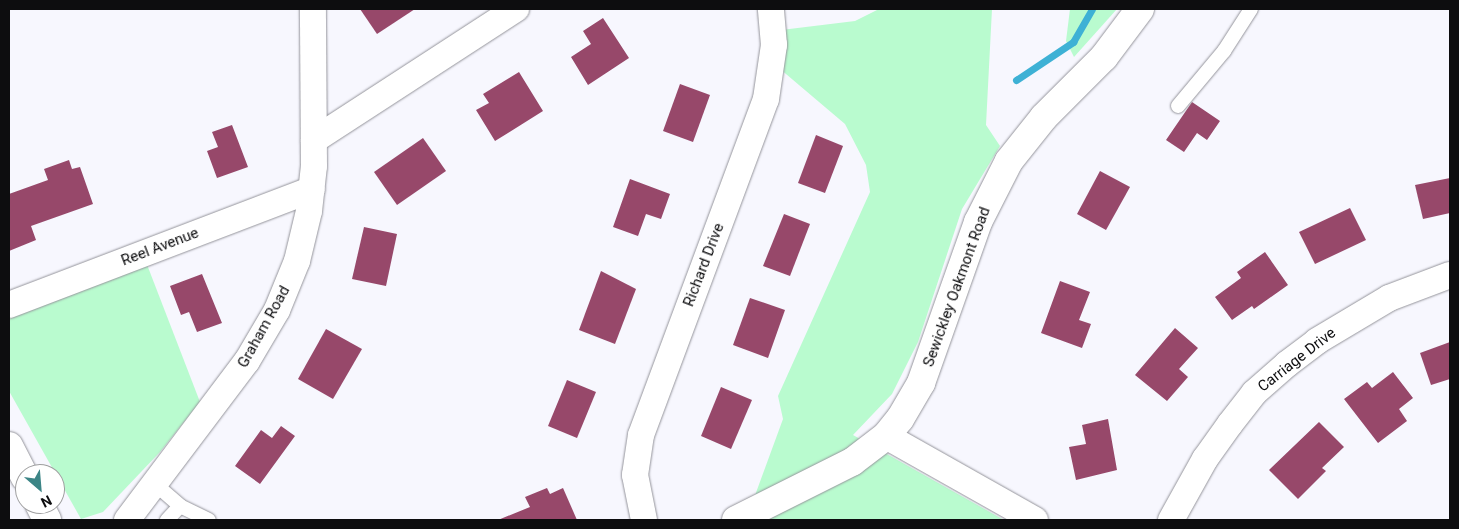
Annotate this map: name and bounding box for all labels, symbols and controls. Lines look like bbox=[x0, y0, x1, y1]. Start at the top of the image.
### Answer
street label: Sewickley Oakmont Road bbox=[920, 205, 994, 369]
street label: Richard Drive bbox=[680, 221, 728, 309]
street label: Reel Avenue bbox=[119, 224, 201, 270]
street label: Graham Road bbox=[234, 283, 294, 371]
street label: Carriage Drive bbox=[1255, 324, 1339, 396]
north arrow bbox=[15, 464, 65, 514]
text: N bbox=[38, 492, 54, 511]

